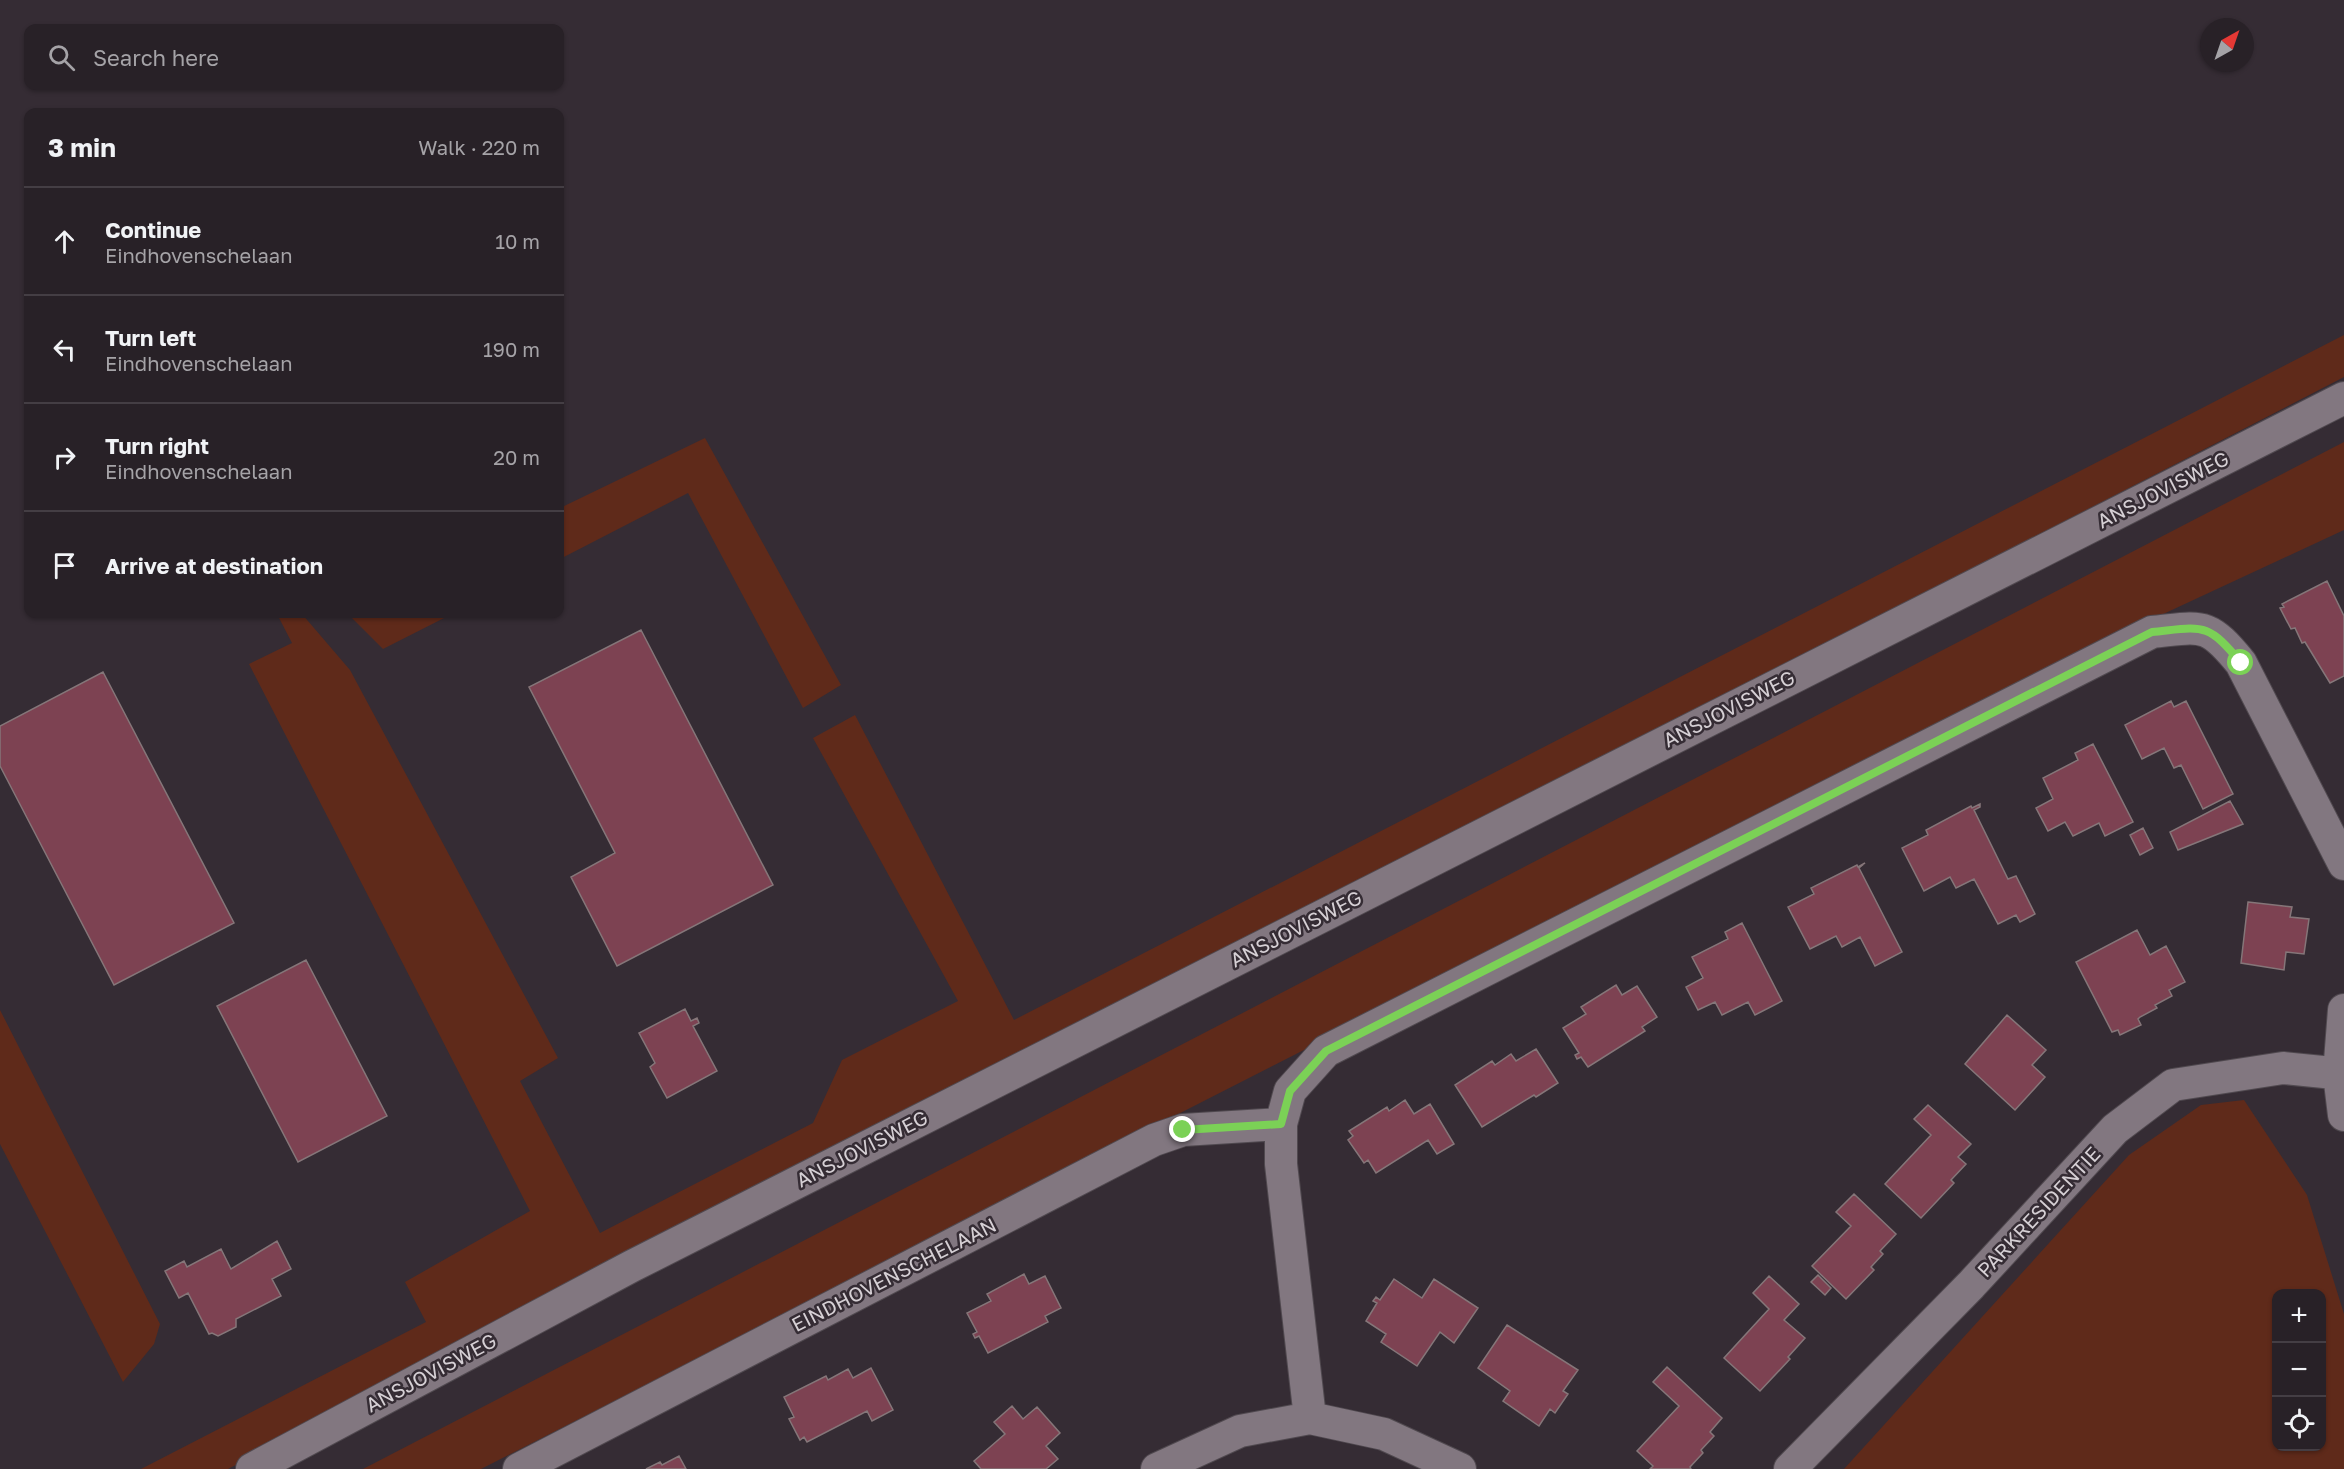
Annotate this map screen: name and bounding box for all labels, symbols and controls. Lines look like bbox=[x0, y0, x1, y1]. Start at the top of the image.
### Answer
north arrow bbox=[2200, 18, 2254, 72]
search box bbox=[24, 24, 564, 90]
icon: search bbox=[45, 41, 78, 74]
text: Search here bbox=[93, 44, 219, 71]
text: 3 min bbox=[48, 132, 116, 163]
text: Walk · 220 m bbox=[418, 135, 540, 159]
text: Continue bbox=[105, 216, 201, 243]
icon: ahead bbox=[48, 225, 81, 258]
text: 10 m bbox=[495, 229, 540, 253]
text: Eindhovenschelaan bbox=[105, 243, 292, 267]
text: Turn left bbox=[105, 324, 196, 351]
icon: left bbox=[48, 333, 81, 366]
text: 190 m bbox=[483, 337, 540, 361]
text: Eindhovenschelaan bbox=[105, 351, 292, 375]
text: Turn right bbox=[105, 432, 209, 459]
icon: right bbox=[48, 441, 81, 474]
text: 20 m bbox=[493, 445, 540, 469]
street label: ANSJOVISWEG bbox=[2093, 446, 2232, 533]
text: Eindhovenschelaan bbox=[105, 459, 292, 483]
icon: arrive bbox=[48, 549, 81, 582]
text: Arrive at destination bbox=[105, 552, 323, 579]
route start bbox=[2227, 649, 2253, 675]
street label: ANSJOVISWEG bbox=[1659, 665, 1798, 752]
street label: ANSJOVISWEG bbox=[1226, 885, 1365, 972]
street label: ANSJOVISWEG bbox=[792, 1105, 931, 1192]
route end bbox=[1169, 1116, 1195, 1142]
street label: PARKRESIDENTIE bbox=[1972, 1141, 2105, 1281]
street label: EINDHOVENSCHELAAN bbox=[787, 1212, 1000, 1336]
map controls bbox=[2272, 1289, 2326, 1451]
button: + bbox=[2272, 1289, 2326, 1343]
street label: ANSJOVISWEG bbox=[361, 1328, 500, 1417]
button: − bbox=[2272, 1343, 2326, 1397]
button: locate bbox=[2272, 1397, 2326, 1451]

